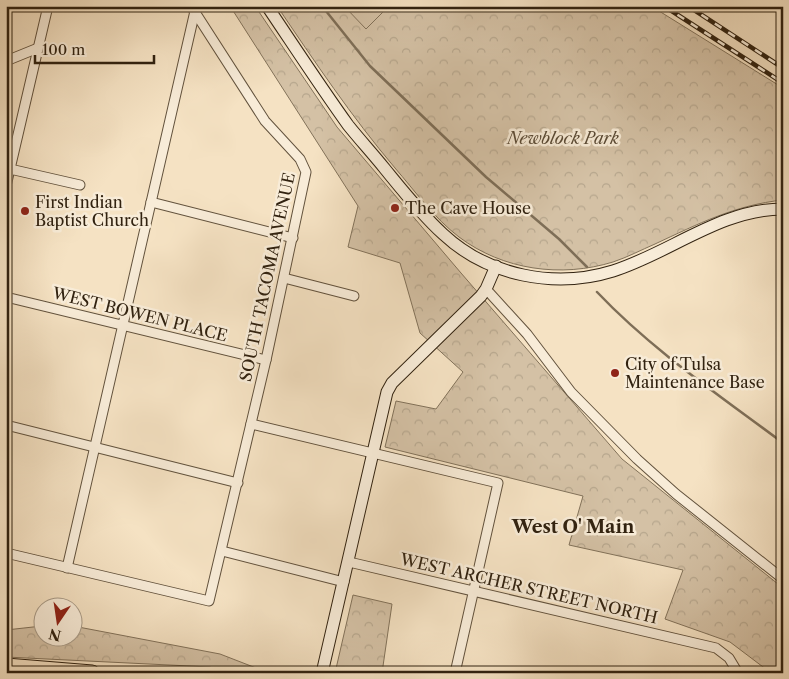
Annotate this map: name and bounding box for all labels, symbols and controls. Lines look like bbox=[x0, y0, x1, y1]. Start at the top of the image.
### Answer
scale bar bbox=[35, 32, 154, 64]
text: 100 m bbox=[42, 40, 85, 59]
park label: Newblock Park bbox=[505, 128, 620, 148]
street label: SOUTH TACOMA AVENUE bbox=[235, 171, 299, 383]
place label: First Indian Baptist Church bbox=[35, 192, 149, 230]
place label: The Cave House bbox=[405, 198, 531, 218]
marker: The Cave House bbox=[389, 202, 401, 214]
marker: First Indian Baptist Church bbox=[19, 205, 31, 217]
street label: WEST BOWEN PLACE bbox=[49, 282, 230, 345]
place label: City of Tulsa Maintenance Base bbox=[625, 354, 765, 392]
marker: City of Tulsa Maintenance Base bbox=[609, 367, 621, 379]
district label: West O' Main bbox=[511, 516, 635, 538]
street label: WEST ARCHER STREET NORTH bbox=[397, 548, 660, 627]
north arrow bbox=[32, 596, 82, 646]
text: N bbox=[47, 625, 63, 645]

